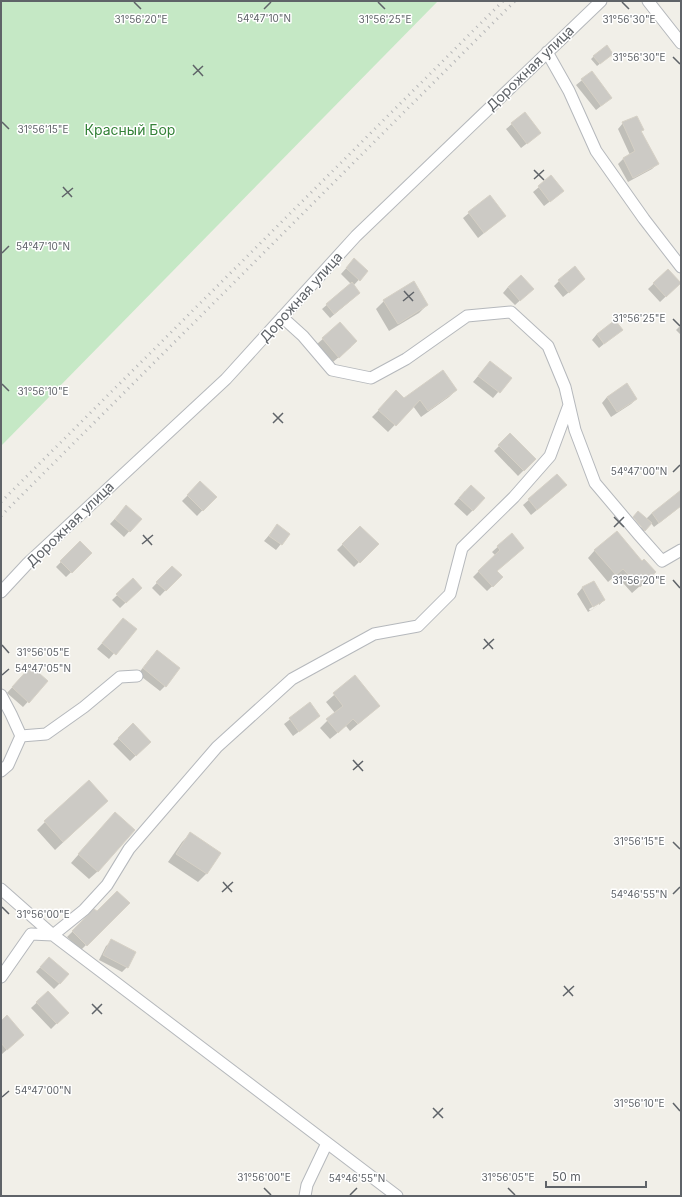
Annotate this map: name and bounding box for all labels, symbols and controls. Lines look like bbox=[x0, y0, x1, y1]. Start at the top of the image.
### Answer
text: 54°47'10"N bbox=[237, 12, 291, 24]
text: 31°56'20"E bbox=[114, 13, 168, 25]
text: 31°56'25"E bbox=[359, 13, 411, 25]
text: 31°56'30"E bbox=[602, 13, 656, 25]
street label: Дорожная улица bbox=[482, 21, 577, 114]
text: 31°56'30"E bbox=[612, 51, 666, 63]
park label: Красный Бор bbox=[85, 121, 175, 138]
text: 31°56'15"E bbox=[18, 123, 68, 135]
text: 54°47'10"N bbox=[16, 240, 70, 252]
street label: Дорожная улица bbox=[256, 248, 346, 345]
text: 31°56'25"E bbox=[613, 312, 665, 324]
text: 31°56'10"E bbox=[17, 385, 69, 397]
text: 54°47'00"N bbox=[611, 465, 667, 477]
street label: Дорожная улица bbox=[22, 477, 117, 570]
text: 31°56'20"E bbox=[612, 574, 666, 586]
text: 31°56'05"E bbox=[16, 646, 70, 658]
text: 54°47'05"N bbox=[15, 662, 71, 674]
text: 31°56'15"E bbox=[614, 835, 664, 847]
text: 54°46'55"N bbox=[611, 888, 667, 900]
text: 31°56'00"E bbox=[16, 908, 70, 920]
text: 54°47'00"N bbox=[15, 1084, 71, 1096]
text: 31°56'10"E bbox=[613, 1097, 665, 1109]
scale bar bbox=[546, 1163, 646, 1189]
text: 50 m bbox=[552, 1169, 581, 1184]
text: 31°56'00"E bbox=[237, 1171, 291, 1183]
text: 31°56'05"E bbox=[481, 1171, 535, 1183]
text: 54°46'55"N bbox=[329, 1172, 385, 1184]

